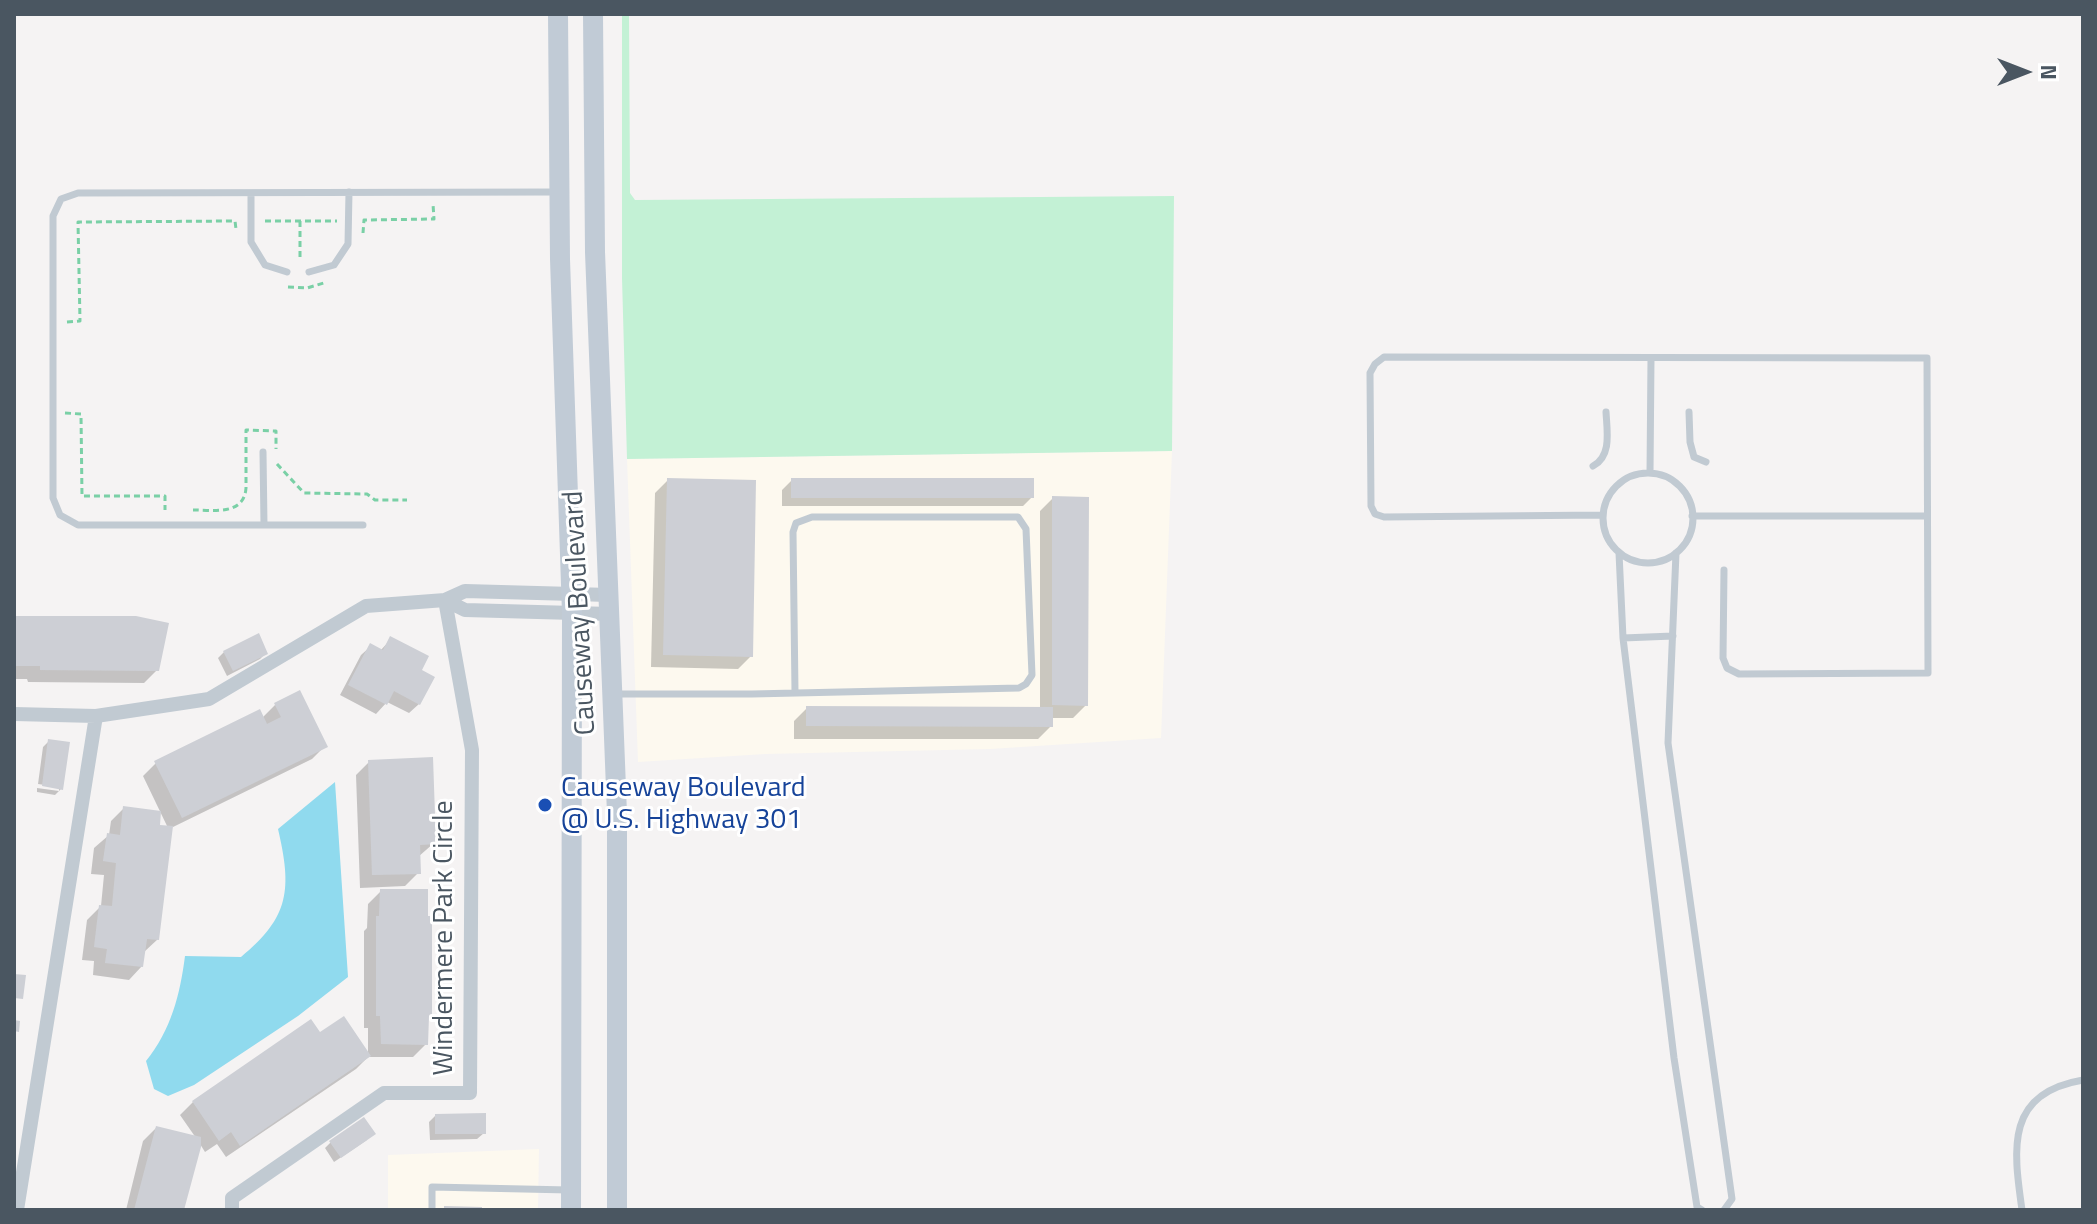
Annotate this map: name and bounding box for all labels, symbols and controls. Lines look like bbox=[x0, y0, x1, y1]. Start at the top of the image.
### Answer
north arrow bbox=[1985, 32, 2065, 112]
text: N bbox=[2032, 64, 2066, 80]
street label: Causeway Boulevard bbox=[558, 490, 604, 736]
place label: Causeway Boulevard @ U.S. Highway 301 bbox=[561, 772, 806, 838]
marker: Causeway Boulevard @ U.S. Highway 301 bbox=[536, 796, 554, 814]
street label: Windermere Park Circle bbox=[428, 800, 462, 1076]

